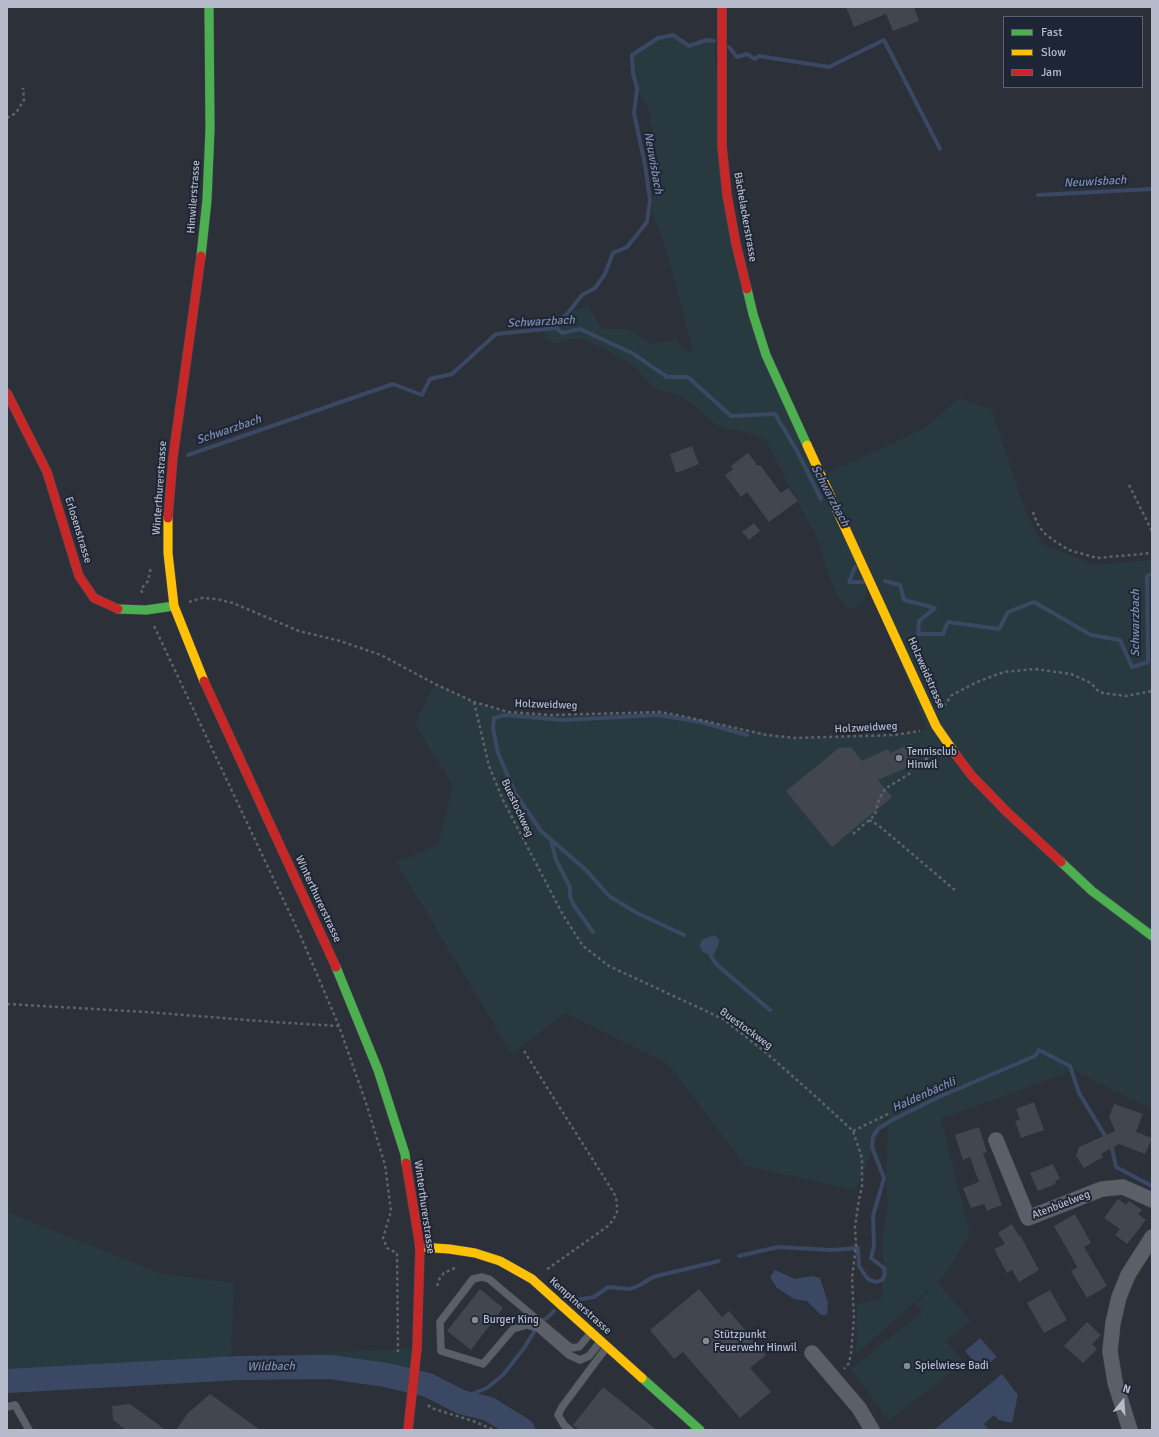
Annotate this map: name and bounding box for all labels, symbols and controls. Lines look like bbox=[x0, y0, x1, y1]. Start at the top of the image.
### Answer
legend bbox=[1003, 16, 1143, 88]
text: Fast bbox=[1041, 25, 1062, 40]
text: Slow bbox=[1041, 45, 1066, 60]
text: Jam bbox=[1041, 65, 1062, 80]
water label: Neuwisbach bbox=[640, 131, 666, 195]
street label: Hinwilerstrasse bbox=[185, 160, 203, 234]
street label: Bächelackerstrasse bbox=[731, 171, 759, 263]
water label: Neuwisbach bbox=[1063, 173, 1127, 191]
water label: Schwarzbach bbox=[507, 313, 575, 331]
water label: Schwarzbach bbox=[195, 412, 263, 448]
street label: Winterthurerstrasse bbox=[150, 440, 170, 536]
water label: Schwarzbach bbox=[808, 463, 852, 529]
street label: Erlosenstrasse bbox=[62, 495, 94, 565]
water label: Schwarzbach bbox=[1129, 589, 1143, 657]
street label: Holzweidstrasse bbox=[904, 635, 948, 711]
street label: Holzweidweg bbox=[514, 697, 578, 713]
street label: Holzweidweg bbox=[834, 720, 898, 736]
place label: Tennisclub Hinwil bbox=[907, 745, 957, 771]
marker: Tennisclub Hinwil bbox=[894, 753, 904, 763]
street label: Buestockweg bbox=[498, 777, 536, 839]
street label: Winterthurerstrasse bbox=[292, 853, 344, 945]
street label: Buestockweg bbox=[717, 1005, 775, 1053]
water label: Haldenbächli bbox=[890, 1075, 958, 1115]
street label: Winterthurerstrasse bbox=[411, 1159, 437, 1255]
street label: Atenbüelweg bbox=[1030, 1188, 1092, 1222]
street label: Kemptnerstrasse bbox=[546, 1275, 614, 1337]
place label: Burger King bbox=[483, 1313, 539, 1327]
marker: Burger King bbox=[470, 1315, 480, 1325]
place label: Stützpunkt Feuerwehr Hinwil bbox=[714, 1328, 797, 1354]
marker: Stützpunkt Feuerwehr Hinwil bbox=[701, 1336, 711, 1346]
water label: Wildbach bbox=[247, 1359, 295, 1375]
place label: Spielwiese Badi bbox=[915, 1359, 989, 1373]
marker: Spielwiese Badi bbox=[902, 1361, 912, 1371]
north arrow bbox=[1103, 1381, 1143, 1421]
text: N bbox=[1121, 1382, 1132, 1396]

